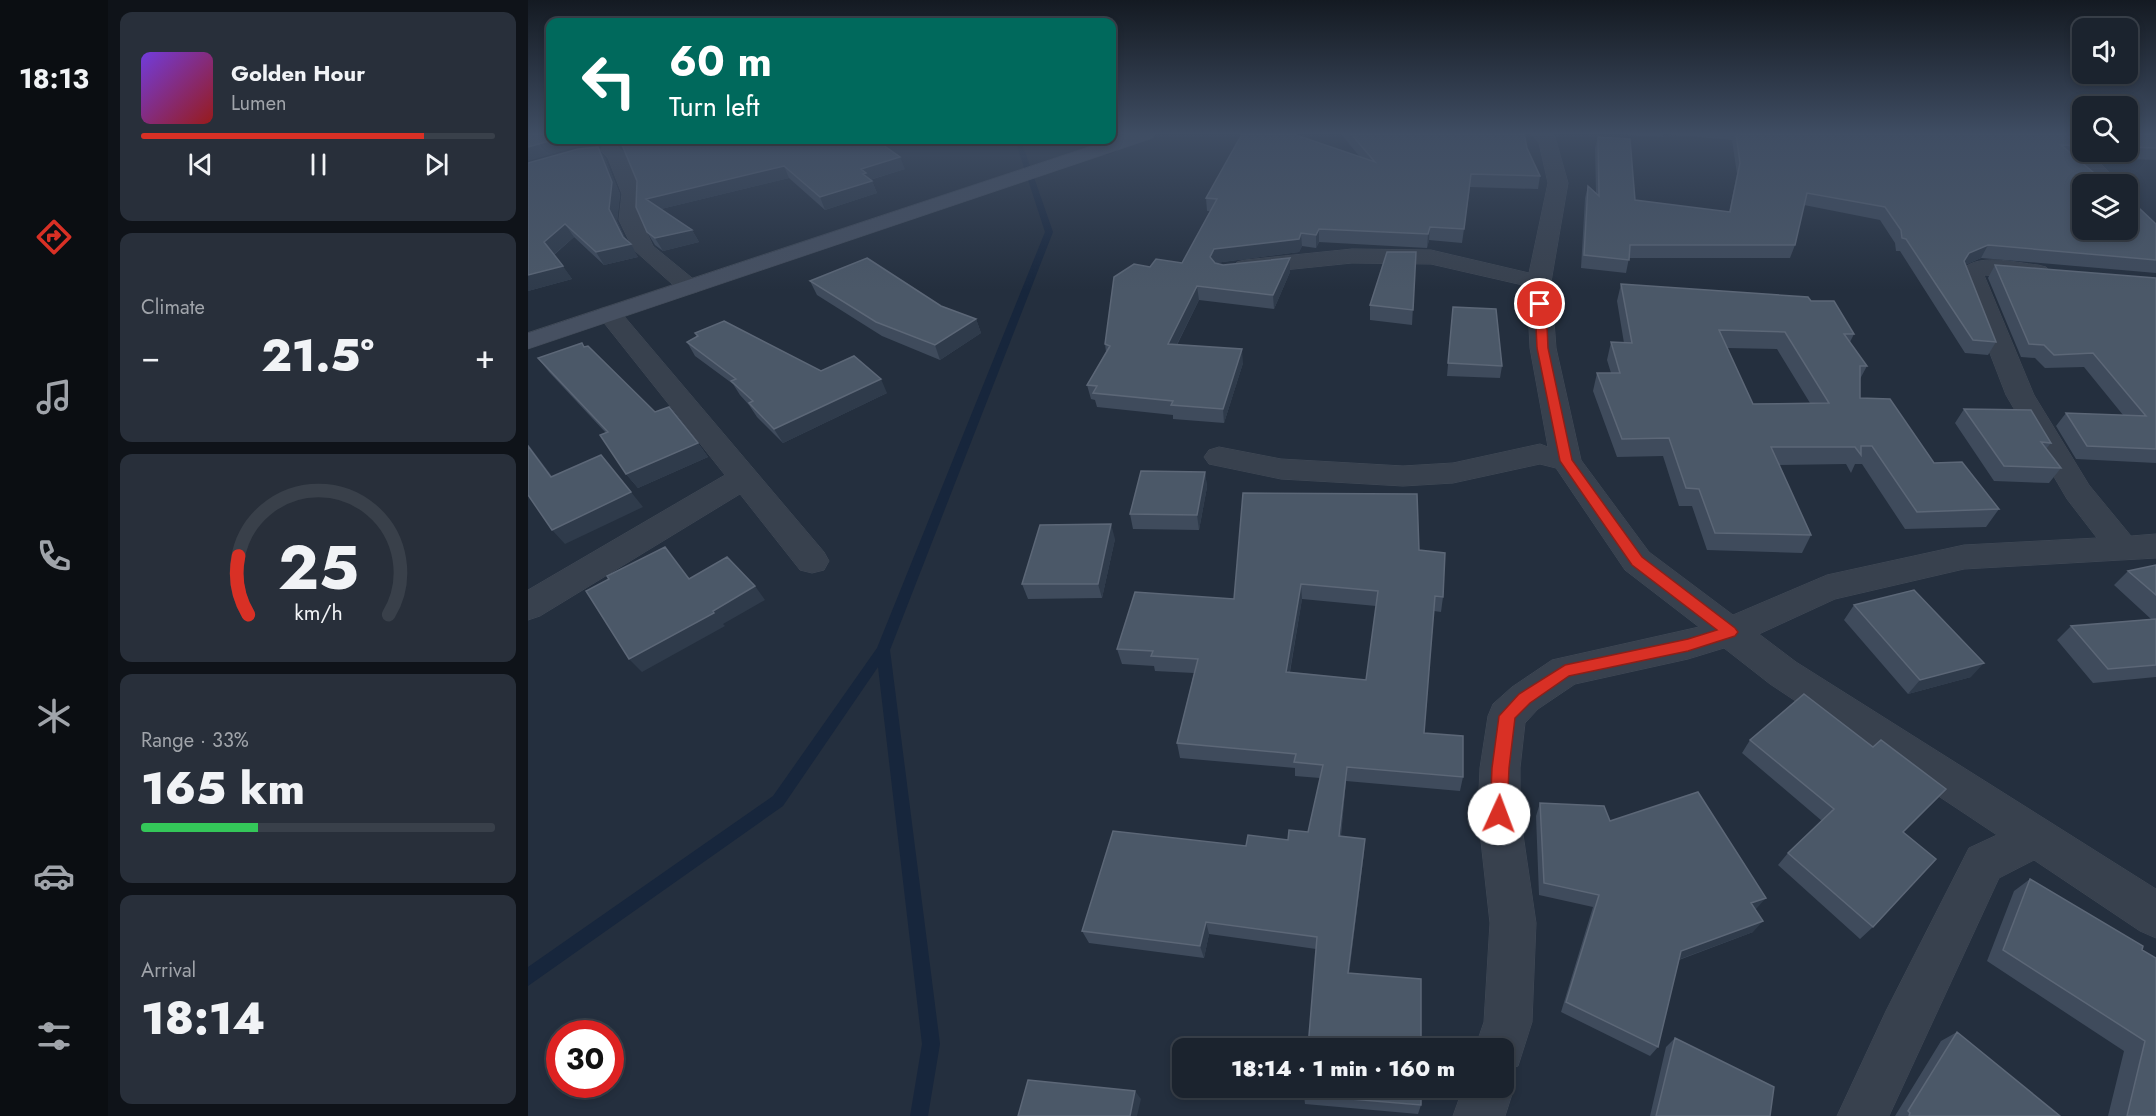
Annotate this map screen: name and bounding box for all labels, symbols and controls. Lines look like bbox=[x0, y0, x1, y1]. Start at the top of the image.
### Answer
map controls bbox=[2072, 18, 2138, 240]
button: sound bbox=[2072, 18, 2138, 84]
text: 60 m bbox=[669, 31, 772, 92]
icon: left bbox=[570, 42, 648, 120]
text: Golden Hour bbox=[231, 57, 365, 89]
text: 18:13 bbox=[19, 59, 89, 98]
text: Turn left bbox=[669, 87, 759, 126]
text: Lumen bbox=[231, 89, 287, 118]
button: search bbox=[2072, 96, 2138, 162]
icon: previous bbox=[184, 148, 217, 181]
icon: pause bbox=[302, 148, 335, 181]
icon: next bbox=[420, 148, 453, 181]
button: layers bbox=[2072, 174, 2138, 240]
icon: directions bbox=[33, 216, 75, 258]
pin bbox=[1514, 278, 1565, 329]
icon: arrive bbox=[1523, 287, 1556, 320]
text: Climate bbox=[141, 293, 205, 322]
text: 21.5° bbox=[261, 323, 374, 388]
text: − bbox=[141, 333, 160, 380]
text: + bbox=[475, 333, 495, 380]
icon: music bbox=[33, 376, 75, 418]
text: 25 bbox=[277, 522, 359, 612]
icon: phone bbox=[33, 535, 75, 577]
text: km/h bbox=[294, 597, 342, 628]
icon: climate bbox=[33, 695, 75, 737]
text: Range · 33% bbox=[141, 726, 249, 755]
text: 165 km bbox=[141, 756, 305, 821]
position arrow bbox=[1467, 782, 1531, 846]
icon: car bbox=[33, 855, 75, 897]
text: Arrival bbox=[141, 956, 196, 985]
text: 18:14 bbox=[141, 986, 265, 1051]
icon: filters bbox=[33, 1015, 75, 1057]
speed limit sign: 30 bbox=[546, 1020, 624, 1098]
text: 18:14 · 1 min · 160 m bbox=[1231, 1052, 1455, 1084]

